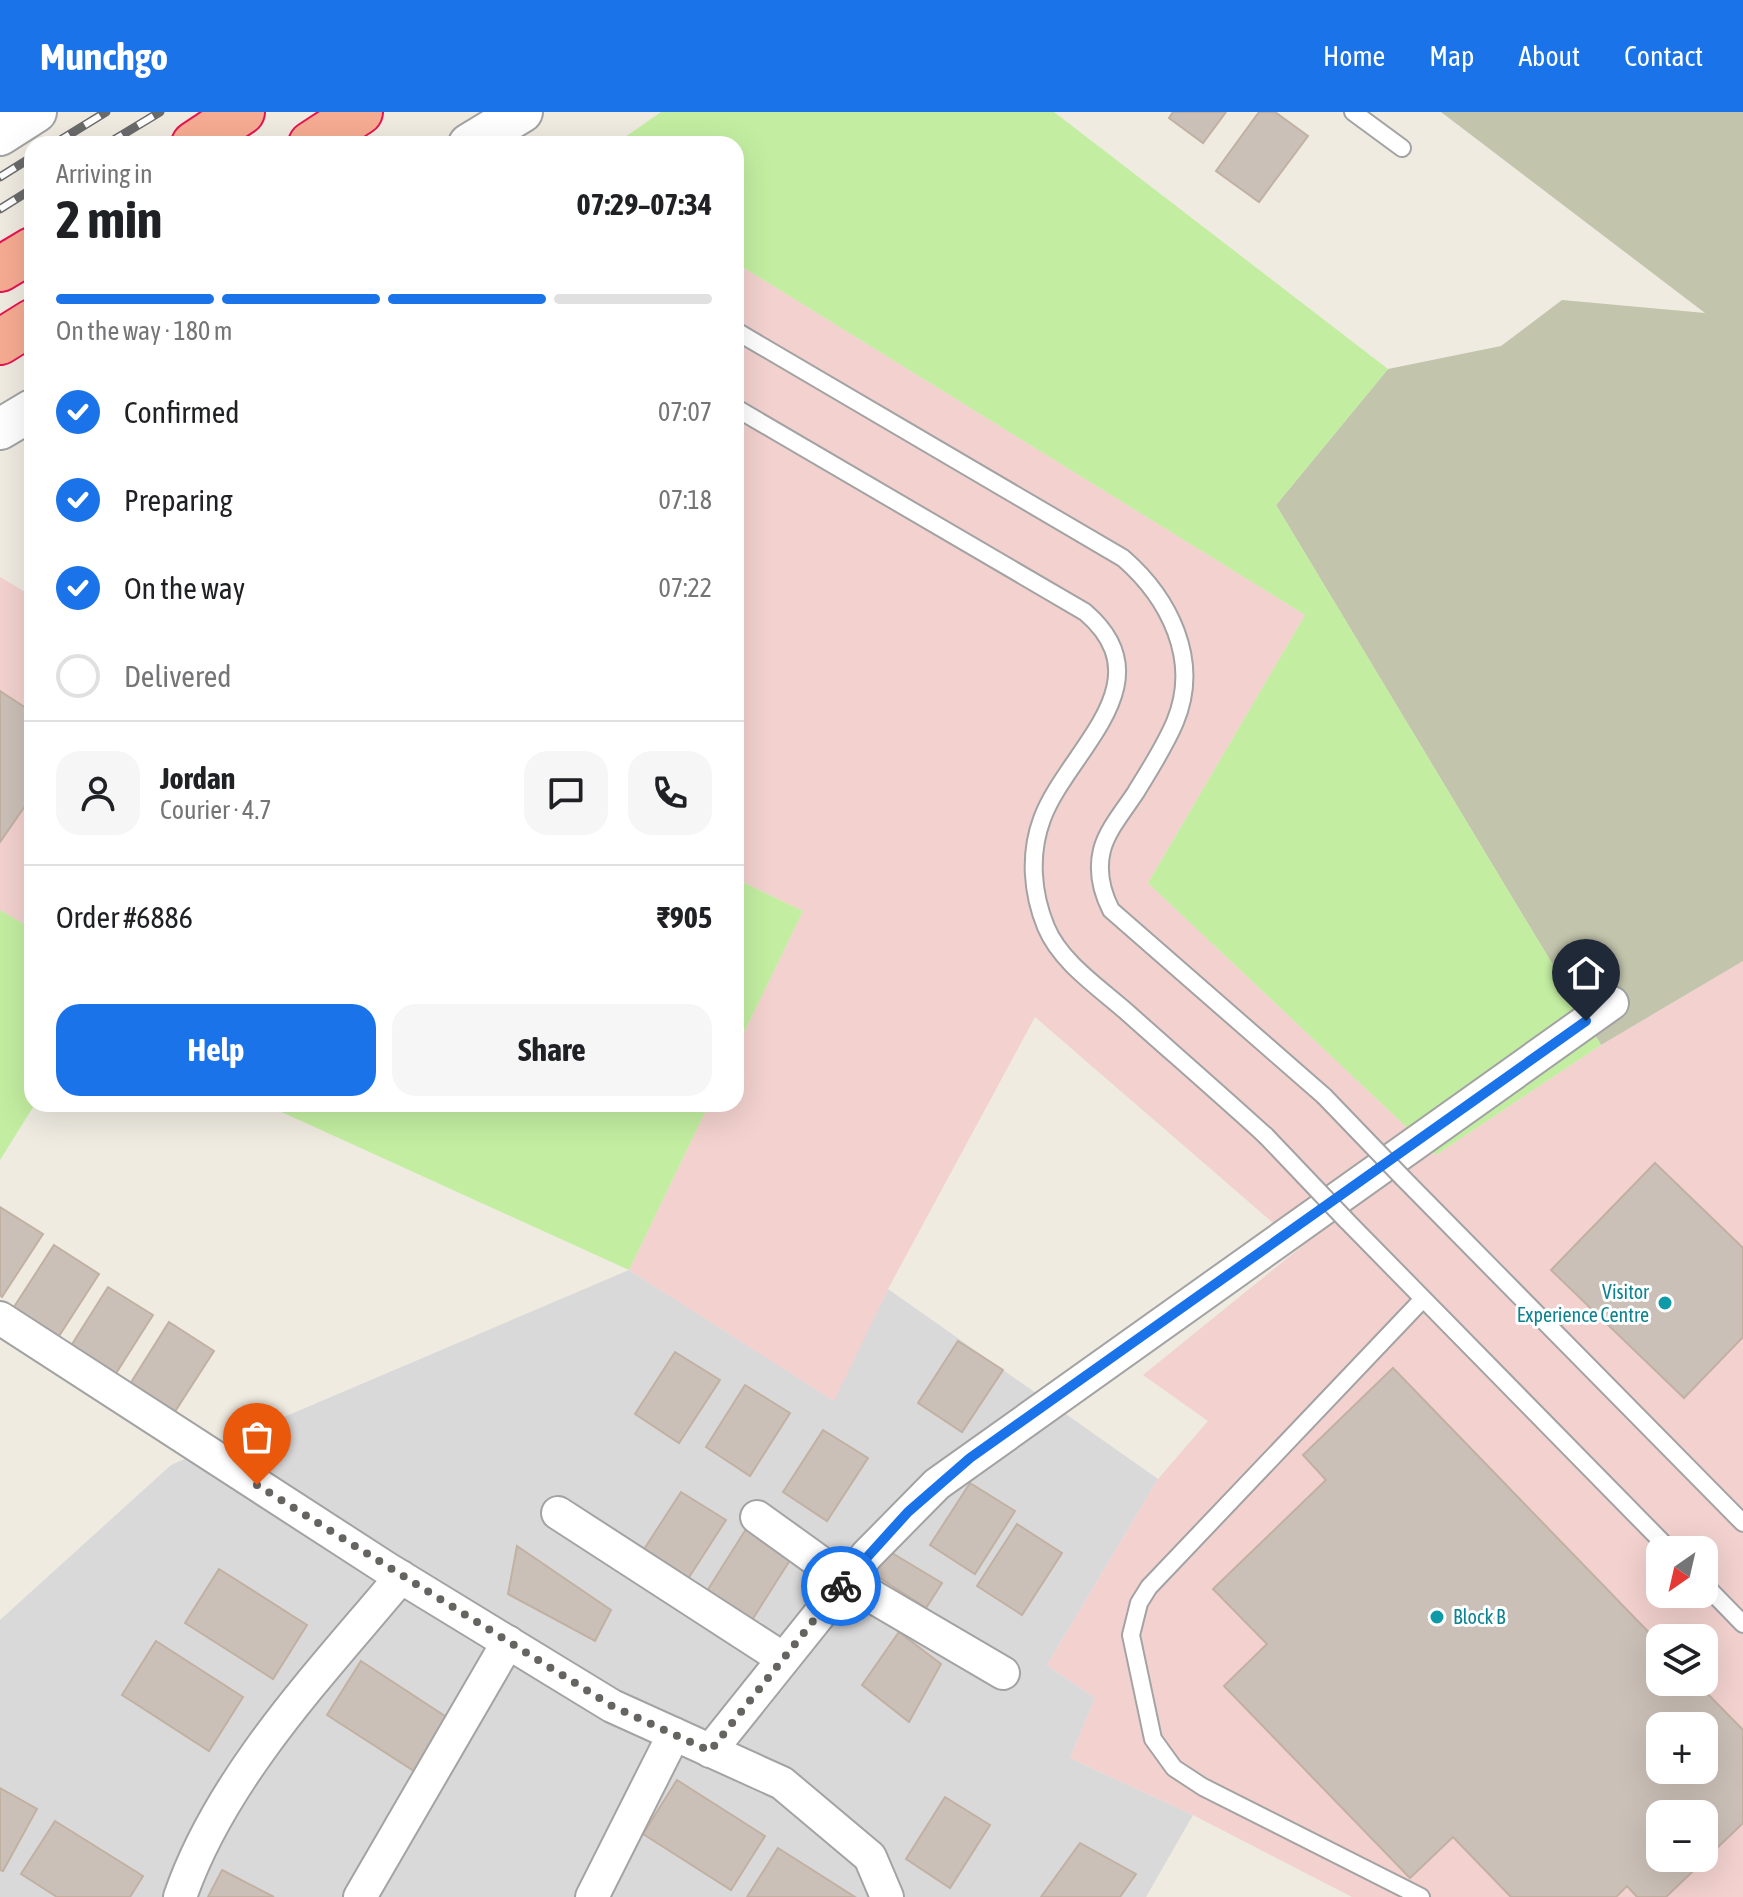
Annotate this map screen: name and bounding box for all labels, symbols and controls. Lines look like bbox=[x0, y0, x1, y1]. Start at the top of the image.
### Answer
text: Munchgo bbox=[40, 35, 168, 78]
text: Home bbox=[1323, 40, 1385, 72]
text: Map bbox=[1429, 40, 1474, 72]
text: About bbox=[1518, 40, 1580, 72]
text: Contact bbox=[1624, 40, 1703, 72]
text: Arriving in bbox=[56, 159, 153, 189]
text: 07:29–07:34 bbox=[577, 187, 712, 221]
text: 2 min bbox=[56, 189, 162, 249]
text: On the way · 180 m bbox=[56, 316, 233, 346]
icon: check bbox=[56, 390, 100, 434]
text: Confirmed bbox=[124, 395, 239, 429]
text: 07:07 bbox=[658, 397, 712, 427]
icon: check bbox=[56, 478, 100, 522]
text: Preparing bbox=[124, 483, 233, 517]
text: 07:18 bbox=[658, 485, 712, 515]
icon: check bbox=[56, 566, 100, 610]
text: On the way bbox=[124, 571, 245, 605]
text: 07:22 bbox=[658, 573, 712, 603]
text: Delivered bbox=[124, 659, 232, 693]
button: person bbox=[56, 751, 140, 835]
button: chat bbox=[524, 751, 608, 835]
button: phone bbox=[628, 751, 712, 835]
text: Jordan bbox=[160, 761, 235, 795]
text: Courier · 4.7 bbox=[160, 795, 271, 825]
text: Order #6886 bbox=[56, 900, 193, 934]
text: ₹905 bbox=[657, 900, 712, 934]
pin bbox=[1552, 939, 1620, 1021]
icon: home bbox=[1564, 951, 1608, 995]
button: Help bbox=[56, 1004, 376, 1096]
button: Share bbox=[392, 1004, 712, 1096]
place label: Visitor Experience Centre bbox=[1517, 1280, 1650, 1326]
marker: Visitor Experience Centre bbox=[1656, 1294, 1674, 1312]
pin bbox=[223, 1403, 291, 1485]
icon: bag bbox=[235, 1415, 279, 1459]
north arrow bbox=[1646, 1536, 1718, 1608]
map controls bbox=[1646, 1536, 1718, 1872]
courier bbox=[801, 1546, 881, 1626]
icon: bike bbox=[819, 1564, 863, 1608]
place label: Block B bbox=[1453, 1605, 1506, 1628]
marker: Block B bbox=[1428, 1608, 1446, 1626]
button: layers bbox=[1646, 1624, 1718, 1696]
button: + bbox=[1646, 1712, 1718, 1784]
button: − bbox=[1646, 1800, 1718, 1872]

